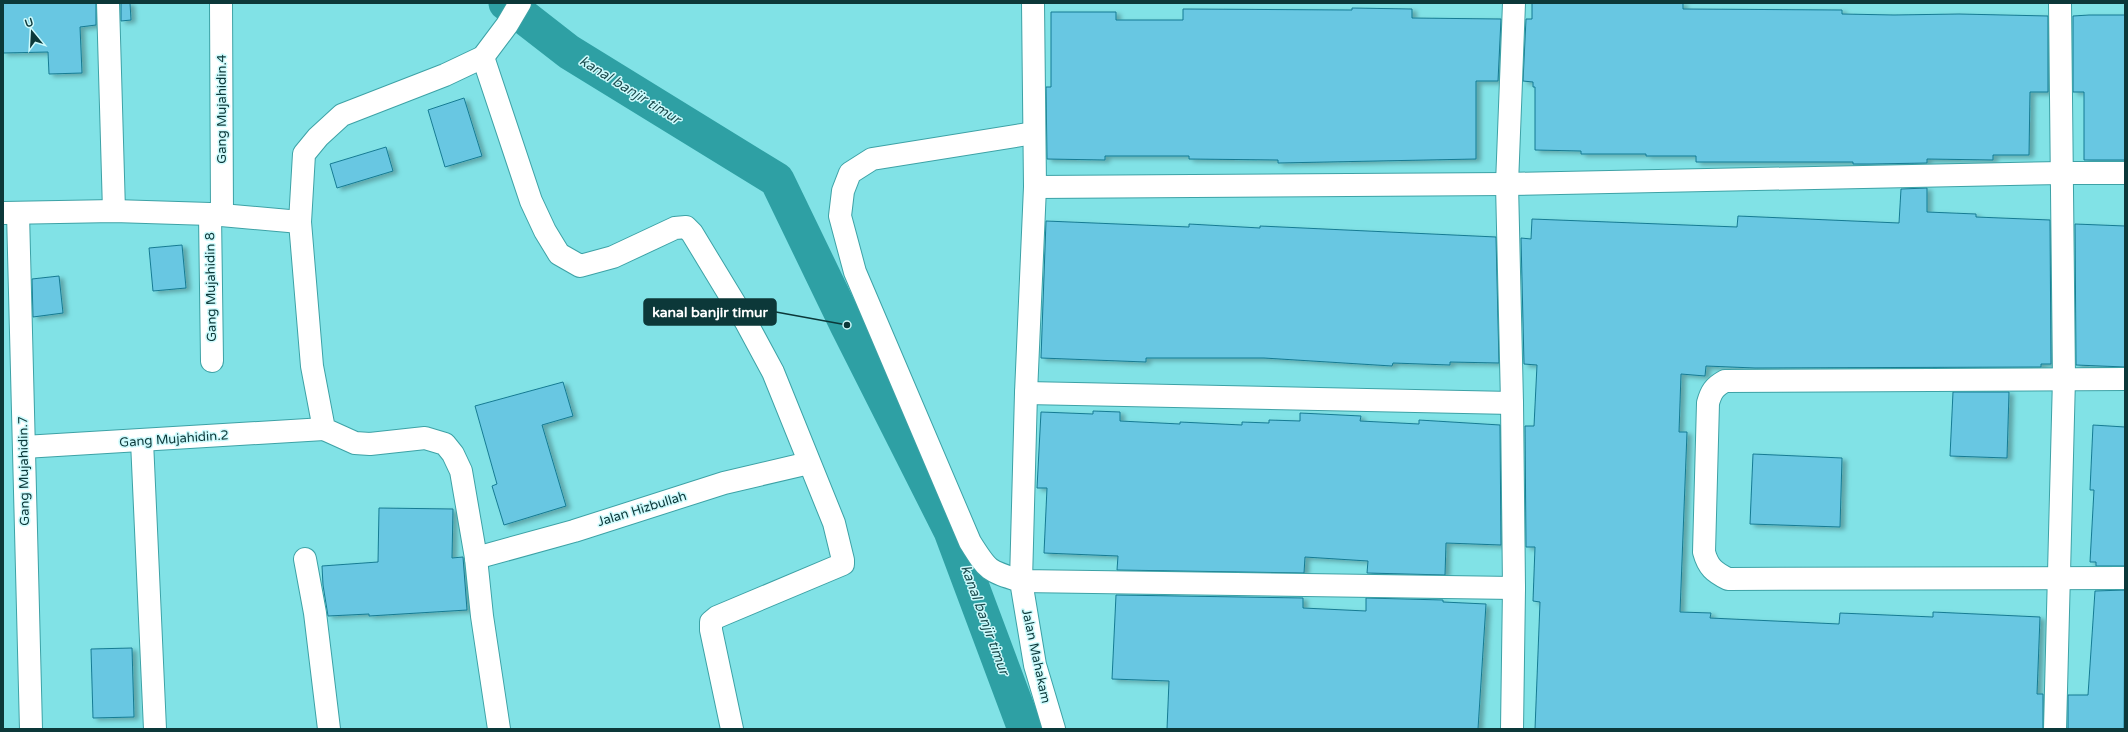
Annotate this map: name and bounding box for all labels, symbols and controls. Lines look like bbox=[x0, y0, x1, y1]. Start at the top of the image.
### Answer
north arrow bbox=[12, 12, 52, 52]
text: U bbox=[23, 15, 35, 30]
water label: kanal banjir timur bbox=[576, 52, 685, 129]
street label: Gang Mujahidin.4 bbox=[214, 54, 230, 164]
street label: Gang Mujahidin 8 bbox=[202, 232, 220, 342]
callout: kanal banjir timur bbox=[644, 299, 776, 325]
text: kanal banjir timur bbox=[652, 304, 768, 321]
street label: Gang Mujahidin.7 bbox=[15, 416, 33, 526]
street label: Gang Mujahidin.2 bbox=[119, 427, 229, 451]
street label: Jalan Hizbullah bbox=[595, 488, 689, 530]
water label: kanal banjir timur bbox=[957, 563, 1013, 679]
street label: Jalan Mahakam bbox=[1018, 607, 1054, 705]

